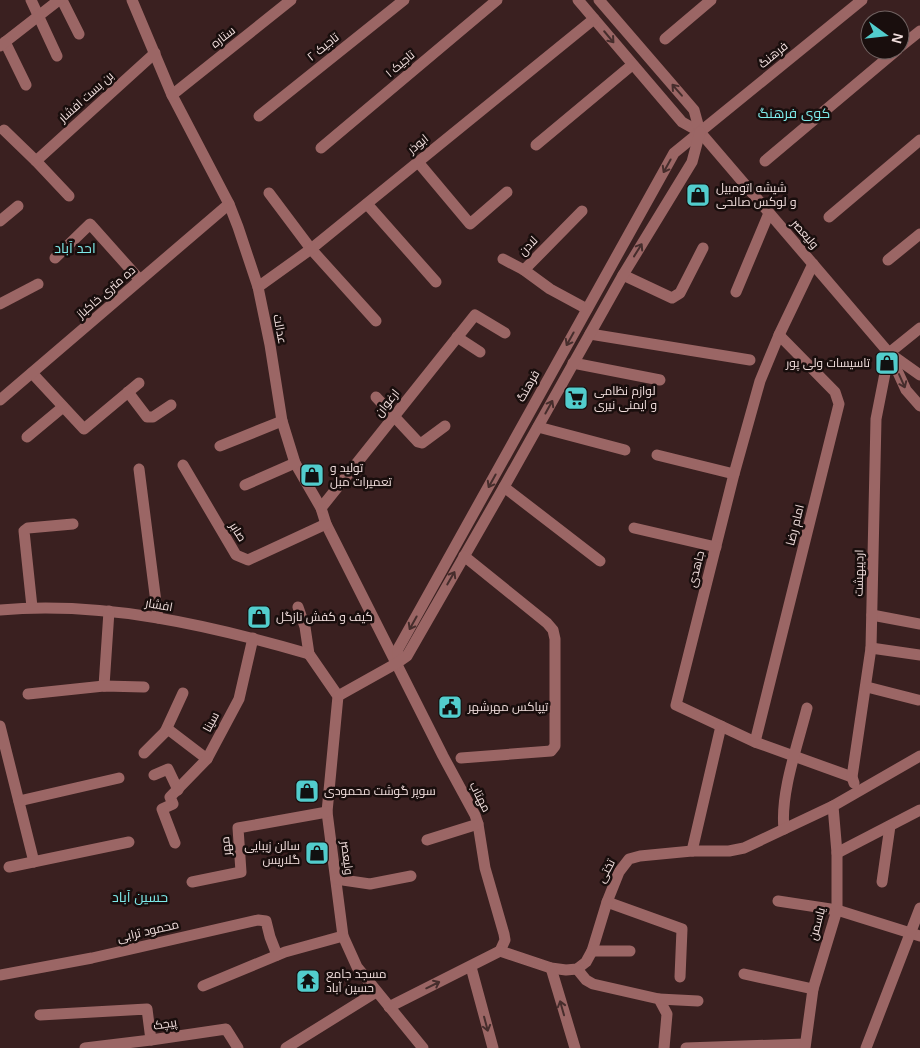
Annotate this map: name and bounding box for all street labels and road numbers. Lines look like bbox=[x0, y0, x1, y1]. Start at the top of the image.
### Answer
street label: ستاره bbox=[208, 23, 238, 51]
street label: تاجیک ۲ bbox=[304, 30, 342, 64]
street label: فرهنگ bbox=[755, 39, 791, 71]
street label: تاجیک ۱ bbox=[383, 47, 418, 80]
street label: بن بست افشار bbox=[55, 69, 116, 126]
street label: ابوذر bbox=[404, 132, 431, 157]
street label: ولیعصر bbox=[788, 216, 822, 252]
street label: لادن bbox=[515, 233, 541, 259]
street label: ده متری خاکباز bbox=[73, 263, 138, 322]
street label: عدالت bbox=[270, 313, 290, 345]
street label: فرهنگ bbox=[514, 368, 542, 404]
street label: ارغوان bbox=[372, 386, 402, 420]
street label: امام رضا bbox=[783, 503, 808, 547]
street label: صابر bbox=[226, 519, 249, 544]
street label: جاهدی bbox=[685, 549, 707, 589]
street label: اردیبهشت bbox=[852, 549, 866, 597]
street label: افشار bbox=[143, 596, 174, 614]
street label: سینا bbox=[200, 710, 222, 734]
street label: مهتاب bbox=[466, 779, 494, 815]
street label: مهر bbox=[218, 836, 234, 857]
street label: ولیعصر bbox=[338, 839, 356, 876]
street label: تختی bbox=[594, 856, 618, 885]
street label: یاسمن bbox=[806, 905, 828, 942]
street label: محمود ترابی bbox=[116, 917, 180, 945]
street label: پیچک bbox=[152, 1015, 179, 1035]

